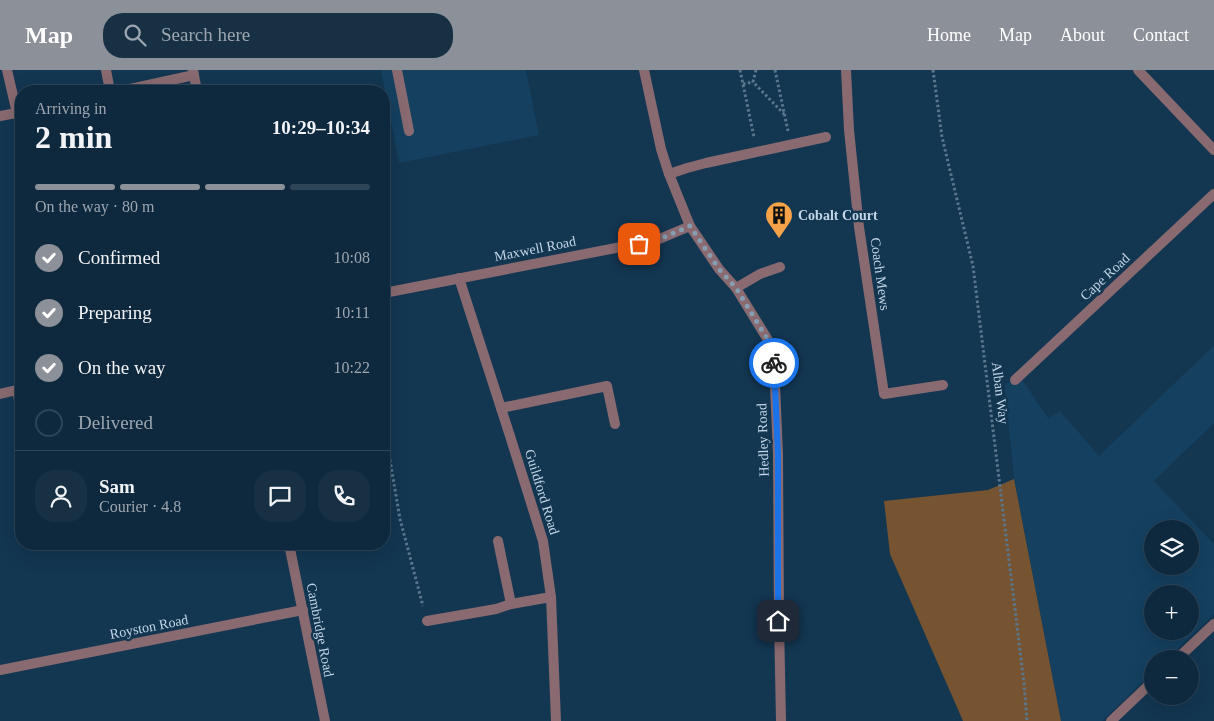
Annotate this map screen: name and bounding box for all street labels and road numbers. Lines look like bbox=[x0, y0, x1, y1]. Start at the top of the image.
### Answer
street label: Maxwell Road bbox=[493, 234, 577, 264]
street label: Coach Mews bbox=[867, 237, 893, 311]
street label: Cape Road bbox=[1077, 250, 1133, 304]
street label: Alban Way bbox=[989, 361, 1011, 425]
street label: Hedley Road bbox=[754, 403, 772, 477]
street label: Guildford Road bbox=[522, 448, 562, 536]
street label: Cambridge Road bbox=[304, 582, 336, 678]
street label: Royston Road bbox=[108, 612, 190, 642]

